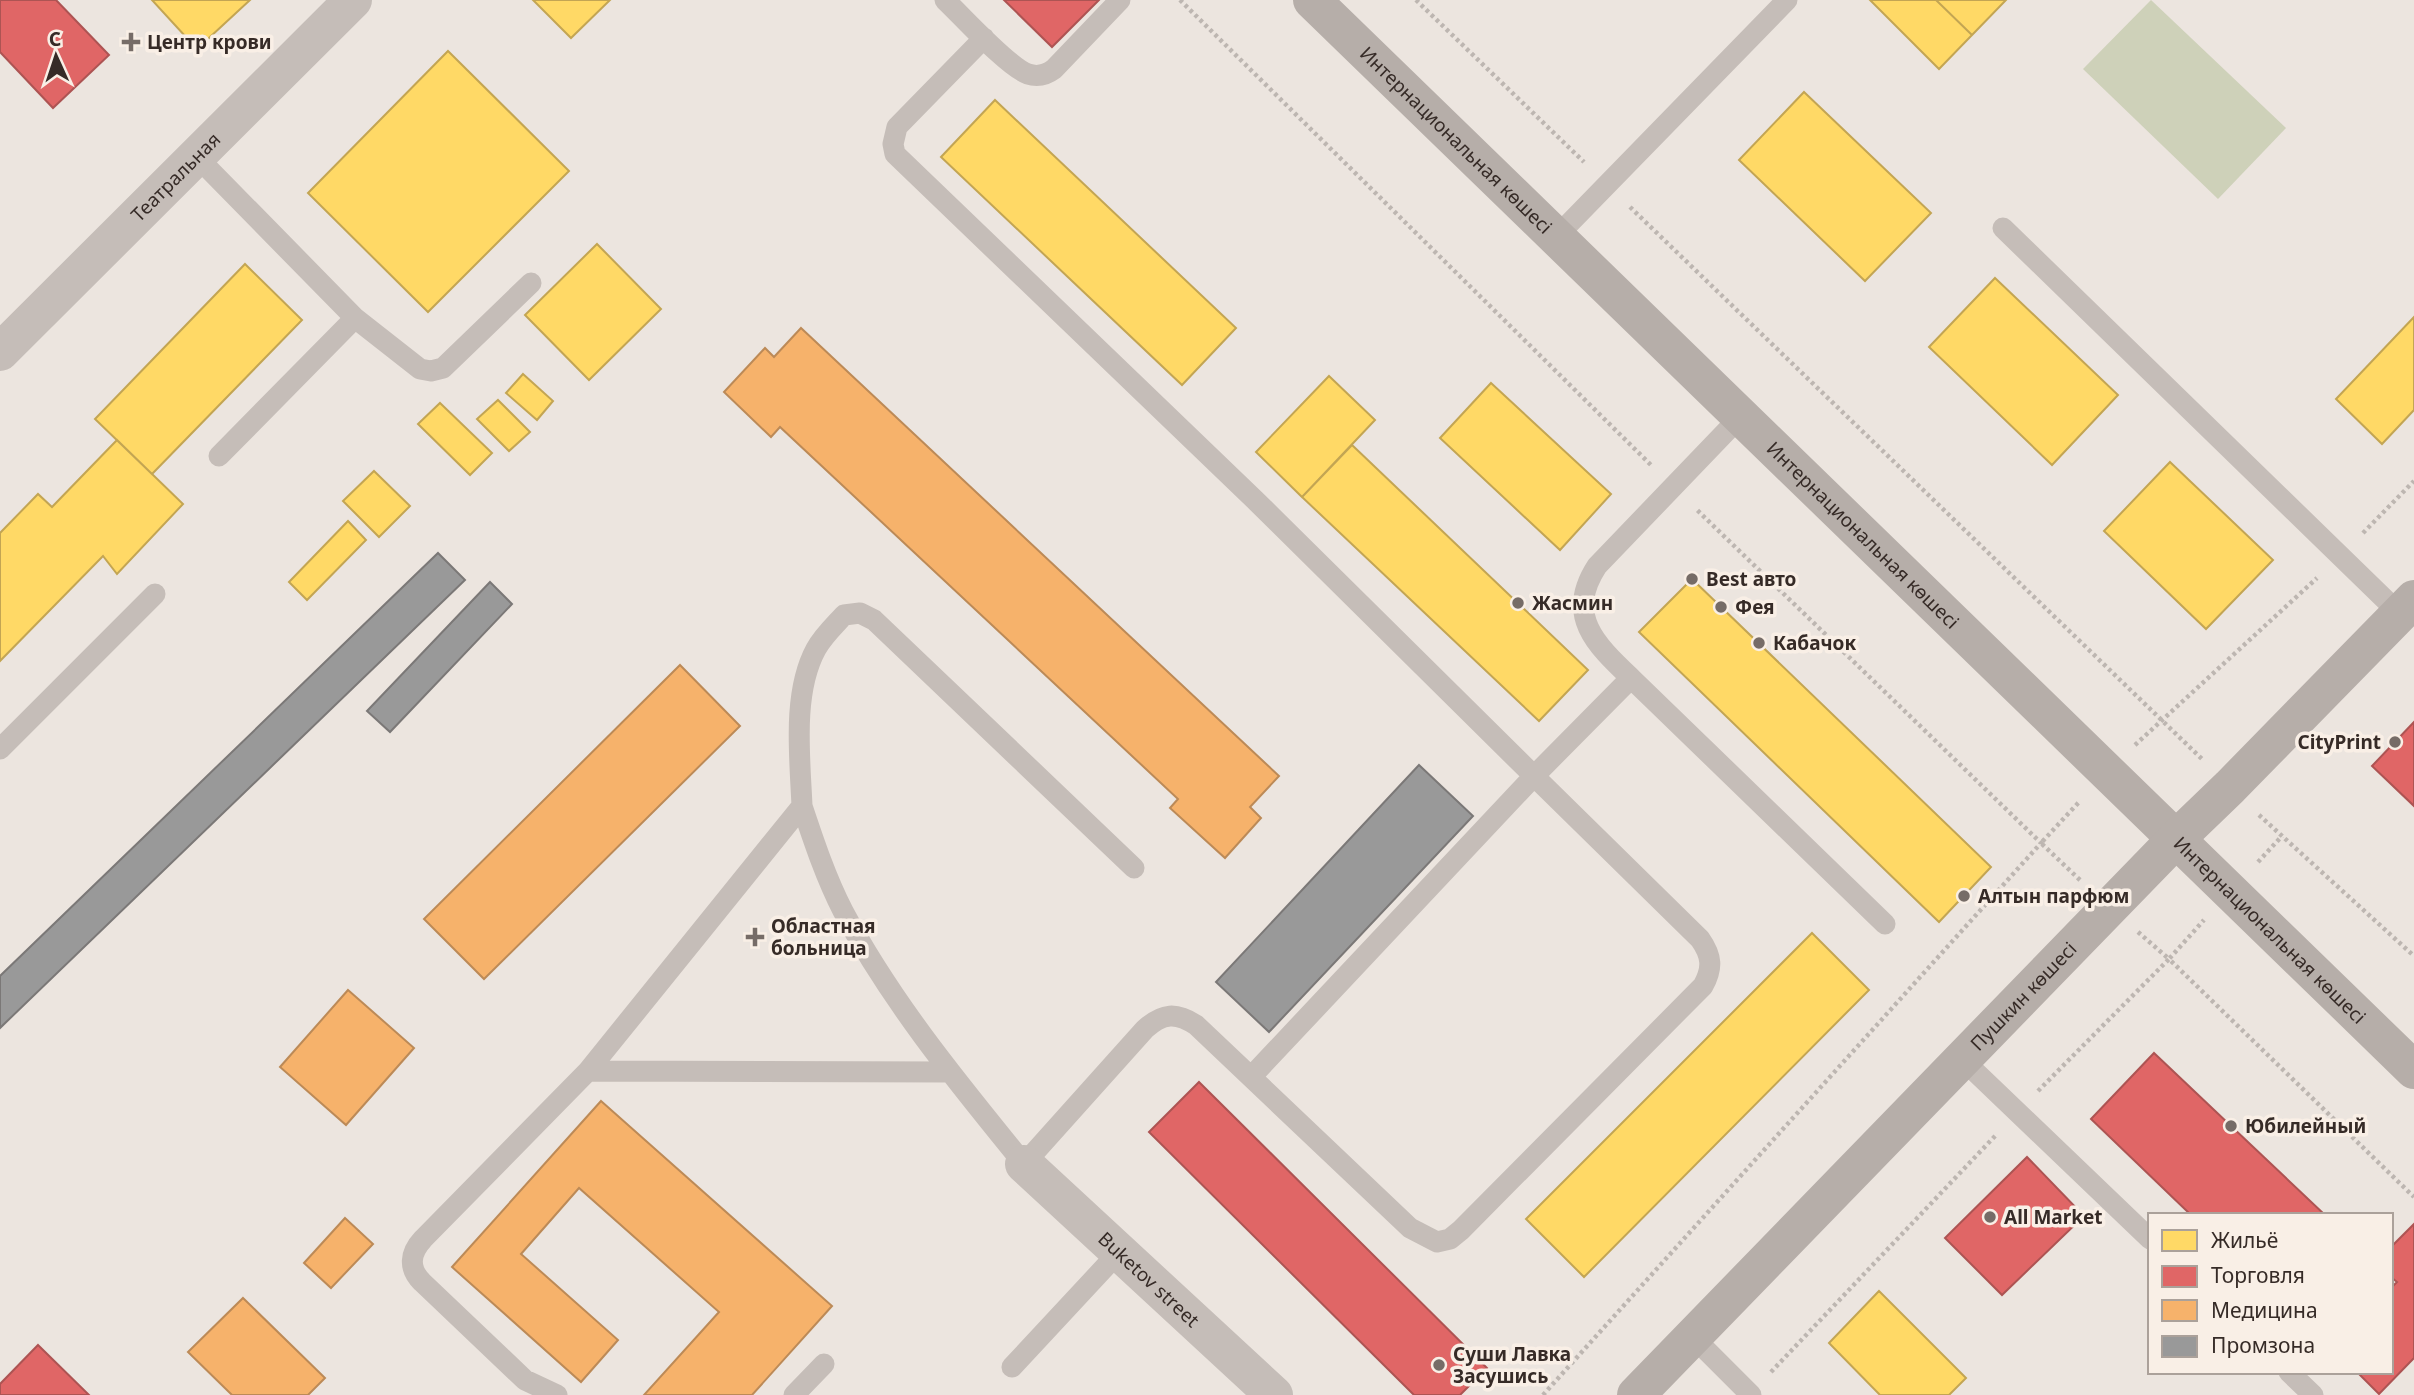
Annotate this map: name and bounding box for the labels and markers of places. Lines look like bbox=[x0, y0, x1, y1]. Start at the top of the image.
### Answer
place label: Центр крови bbox=[147, 29, 272, 55]
marker: Центр крови bbox=[121, 32, 141, 52]
place label: Best авто bbox=[1706, 566, 1796, 592]
marker: Best авто bbox=[1684, 571, 1700, 587]
place label: Жасмин bbox=[1532, 590, 1613, 616]
place label: Фея bbox=[1735, 594, 1775, 620]
marker: Жасмин bbox=[1510, 595, 1526, 611]
marker: Фея bbox=[1713, 599, 1729, 615]
place label: Кабачок bbox=[1773, 630, 1856, 656]
marker: Кабачок bbox=[1751, 635, 1767, 651]
place label: CityPrint bbox=[2297, 729, 2381, 755]
marker: CityPrint bbox=[2387, 734, 2403, 750]
place label: Алтын парфюм bbox=[1978, 883, 2129, 909]
marker: Алтын парфюм bbox=[1956, 888, 1972, 904]
place label: Областная больница bbox=[771, 913, 876, 961]
marker: Областная больница bbox=[745, 927, 765, 947]
place label: Юбилейный bbox=[2245, 1113, 2366, 1139]
marker: Юбилейный bbox=[2223, 1118, 2239, 1134]
place label: All Market bbox=[2004, 1204, 2103, 1230]
marker: All Market bbox=[1982, 1209, 1998, 1225]
place label: Суши Лавка Засушись bbox=[1453, 1341, 1571, 1389]
marker: Суши Лавка Засушись bbox=[1431, 1357, 1447, 1373]

